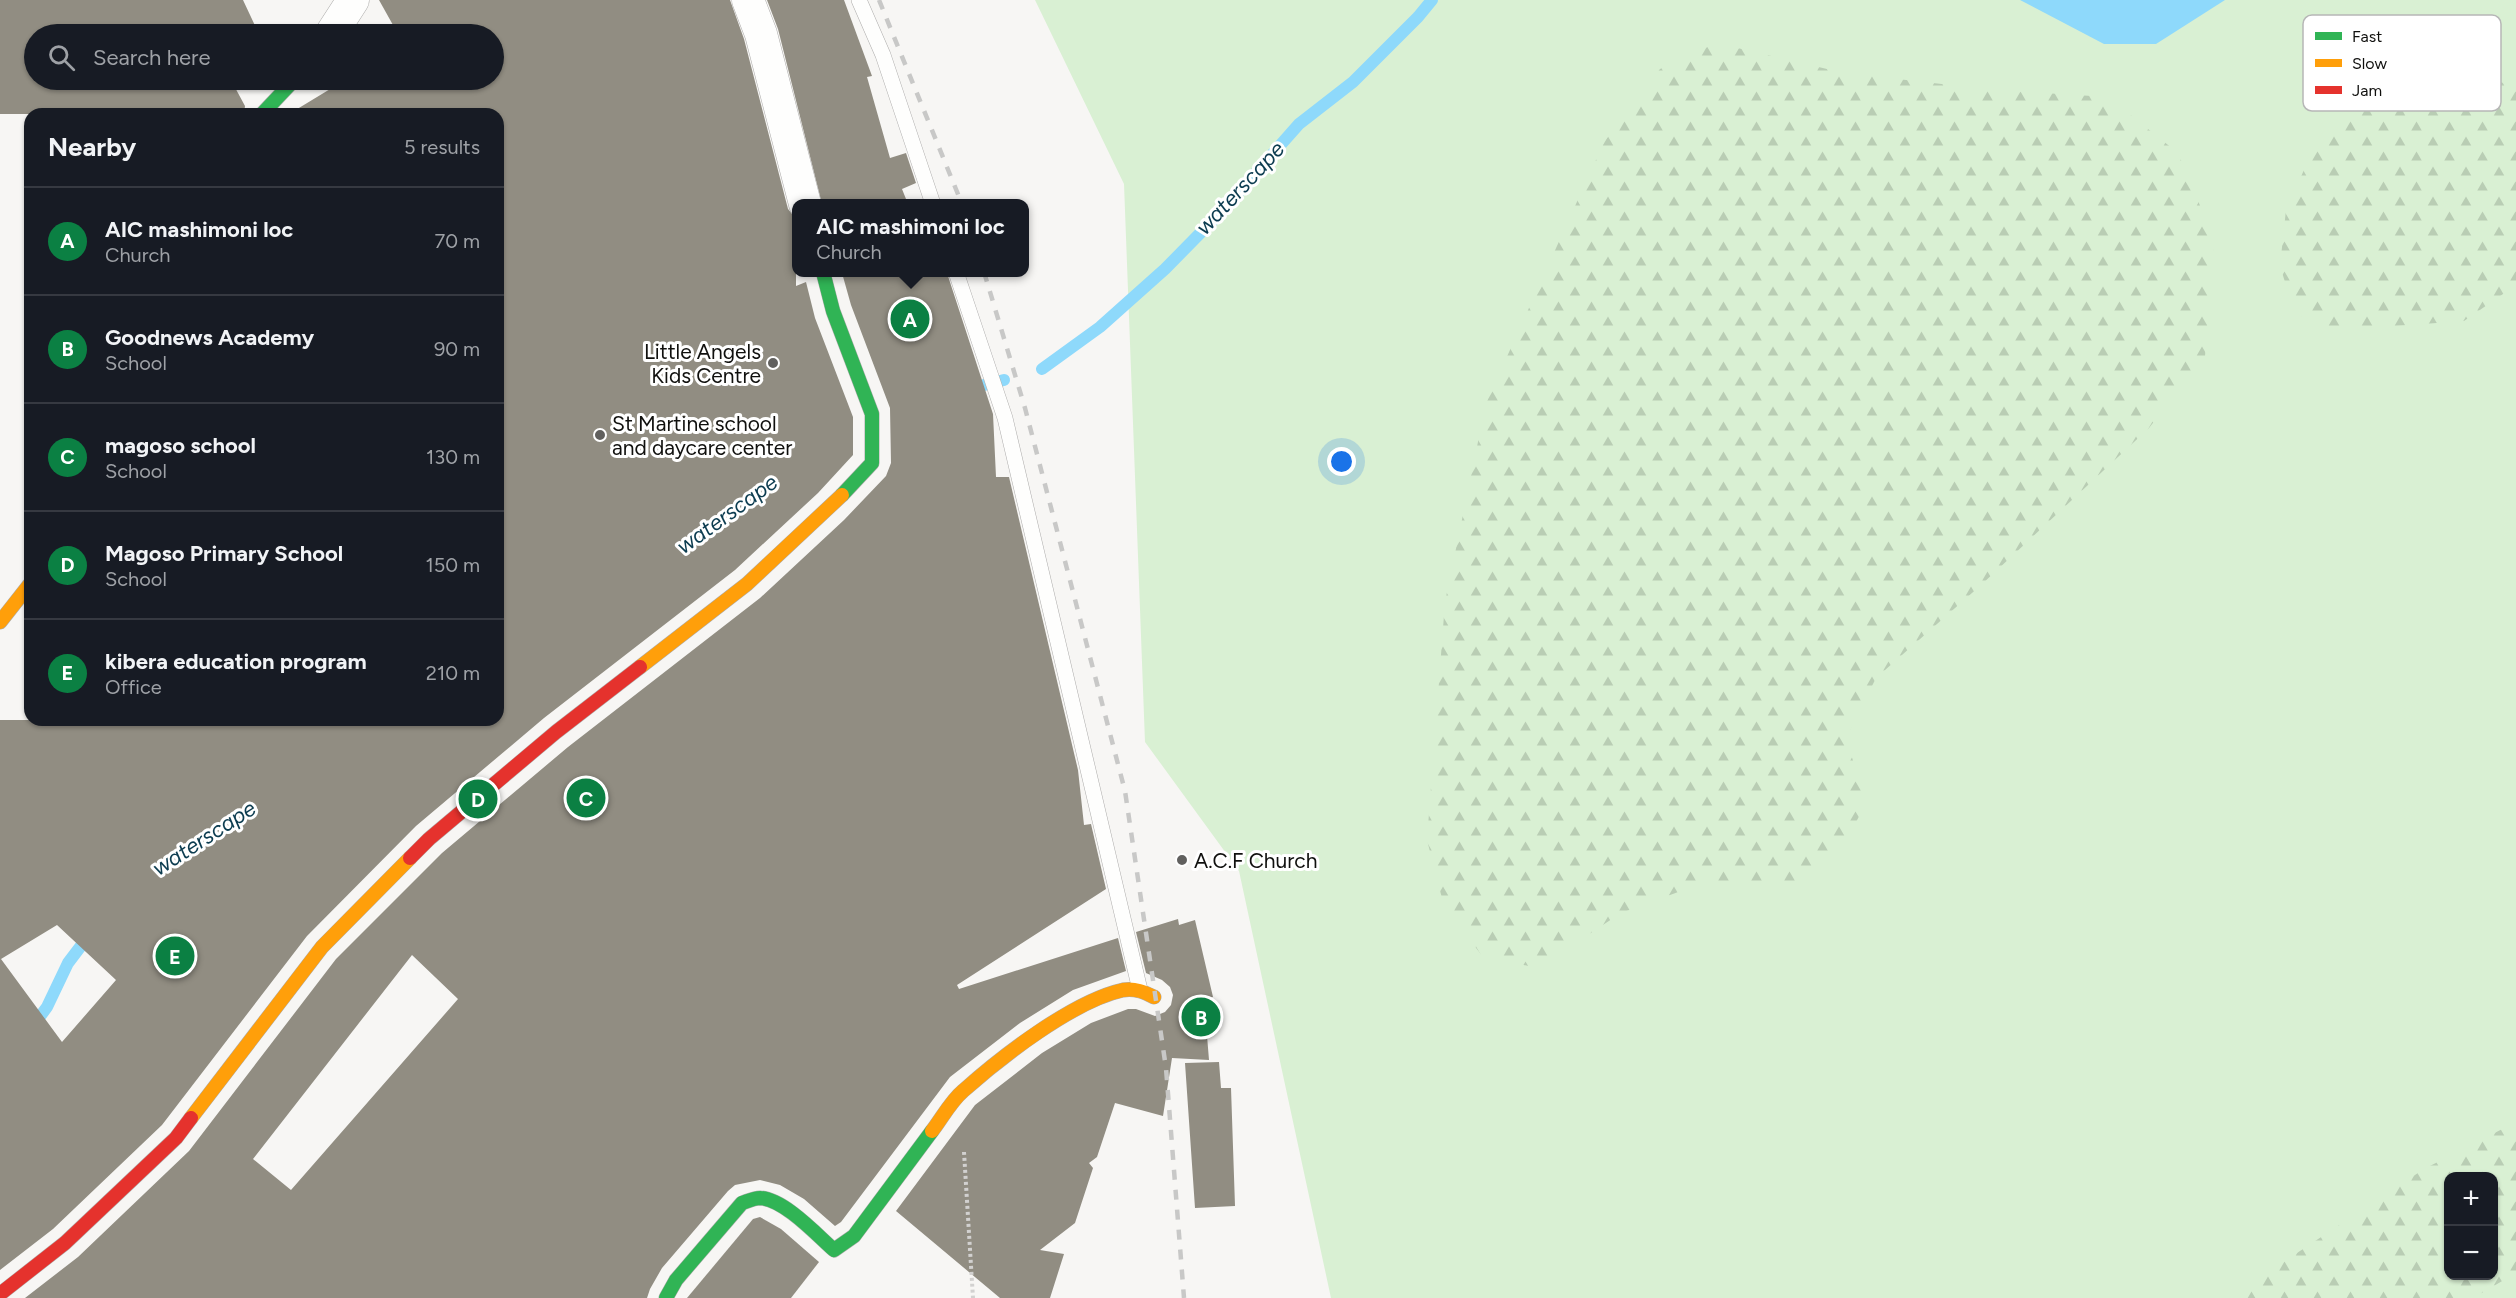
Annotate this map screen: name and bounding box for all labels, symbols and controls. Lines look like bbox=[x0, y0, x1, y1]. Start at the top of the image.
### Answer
legend bbox=[2303, 15, 2501, 111]
search box bbox=[24, 24, 504, 90]
text: Fast bbox=[2352, 27, 2382, 46]
icon: search bbox=[45, 41, 78, 74]
text: Search here bbox=[93, 44, 211, 71]
text: Slow bbox=[2352, 54, 2387, 73]
text: Jam bbox=[2352, 81, 2382, 100]
text: Nearby bbox=[48, 131, 136, 163]
text: 5 results bbox=[404, 135, 480, 159]
water label: waterscape bbox=[1190, 136, 1290, 240]
popup bbox=[792, 199, 1029, 277]
text: AIC mashimoni loc bbox=[816, 213, 1005, 240]
text: AIC mashimoni loc bbox=[105, 216, 293, 243]
text: A bbox=[60, 229, 75, 253]
text: 70 m bbox=[434, 229, 480, 253]
text: Church bbox=[816, 240, 882, 264]
text: Church bbox=[105, 243, 170, 267]
pin: A bbox=[890, 296, 930, 342]
text: Goodnews Academy bbox=[105, 324, 314, 351]
text: B bbox=[61, 337, 74, 361]
text: 90 m bbox=[434, 337, 480, 361]
place label: Little Angels Kids Centre bbox=[644, 339, 761, 388]
text: School bbox=[105, 351, 167, 375]
marker: Little Angels Kids Centre bbox=[766, 356, 780, 370]
place label: St Martine school and daycare center bbox=[612, 411, 792, 460]
marker: St Martine school and daycare center bbox=[593, 428, 607, 442]
text: magoso school bbox=[105, 432, 256, 459]
text: C bbox=[60, 445, 75, 469]
text: 130 m bbox=[426, 445, 480, 469]
your location bbox=[1327, 447, 1356, 476]
text: School bbox=[105, 459, 167, 483]
water label: waterscape bbox=[671, 468, 783, 560]
text: Magoso Primary School bbox=[105, 540, 343, 567]
text: D bbox=[61, 553, 75, 577]
text: 150 m bbox=[425, 553, 480, 577]
text: School bbox=[105, 567, 167, 591]
text: kibera education program bbox=[105, 648, 367, 675]
text: E bbox=[62, 661, 73, 685]
text: 210 m bbox=[426, 661, 480, 685]
text: Office bbox=[105, 675, 162, 699]
pin: D bbox=[458, 776, 498, 822]
pin: C bbox=[566, 776, 606, 820]
water label: waterscape bbox=[147, 794, 261, 882]
place label: A.C.F Church bbox=[1194, 848, 1317, 873]
marker: A.C.F Church bbox=[1175, 853, 1189, 867]
pin: E bbox=[156, 934, 195, 978]
pin: B bbox=[1182, 994, 1220, 1040]
map controls bbox=[2444, 1172, 2498, 1280]
button: + bbox=[2444, 1172, 2498, 1226]
button: − bbox=[2444, 1226, 2498, 1280]

